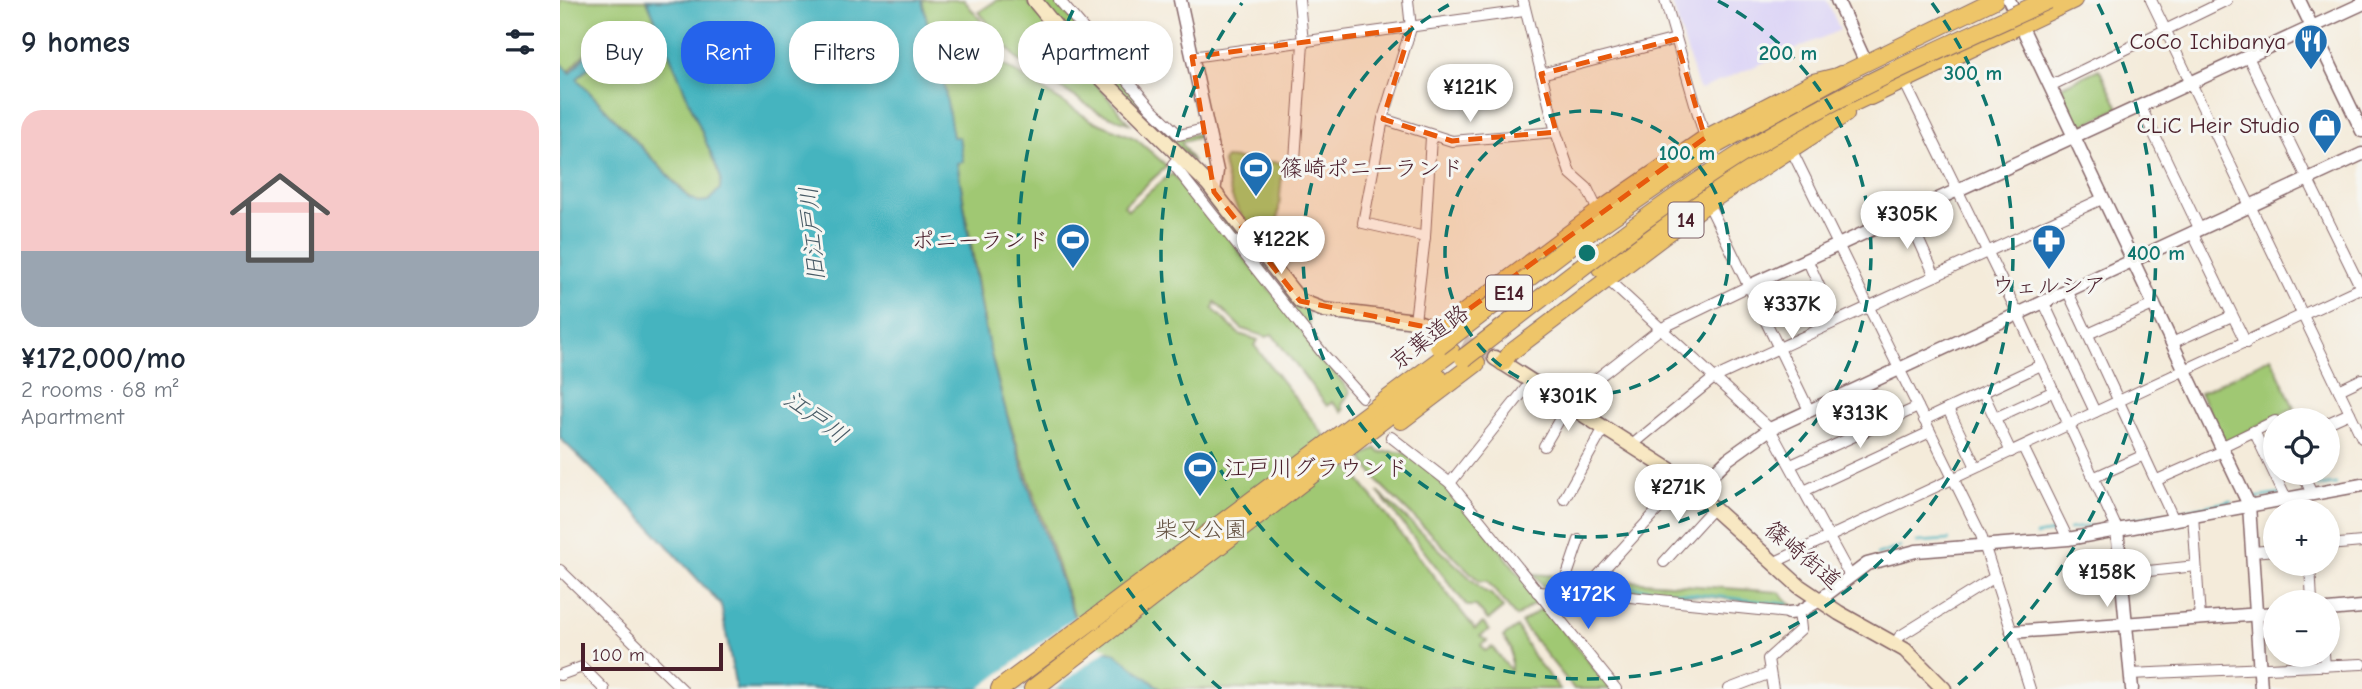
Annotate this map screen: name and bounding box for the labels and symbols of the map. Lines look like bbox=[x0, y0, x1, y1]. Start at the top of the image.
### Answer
restaurant icon: CoCo Ichibanya bbox=[2292, 22, 2330, 71]
place label: CoCo Ichibanya bbox=[2129, 28, 2286, 55]
text: 200 m bbox=[1759, 41, 1817, 65]
text: 300 m bbox=[1944, 61, 2002, 85]
pin: ¥121K bbox=[1421, 64, 1519, 124]
shop icon: CLiC Heir Studio bbox=[2306, 106, 2344, 155]
place label: CLiC Heir Studio bbox=[2137, 112, 2300, 139]
text: 100 m bbox=[1659, 141, 1715, 165]
sports icon: 篠崎ポニーランド bbox=[1237, 149, 1275, 198]
place label: 篠崎ポニーランド bbox=[1280, 155, 1464, 182]
water label: 旧江戸川 bbox=[794, 185, 830, 283]
pin: ¥305K bbox=[1858, 191, 1956, 251]
road number: 14 bbox=[1668, 202, 1704, 238]
pin: ¥122K bbox=[1232, 216, 1330, 276]
sports icon: ポニーランド bbox=[1054, 221, 1092, 270]
pharmacy icon: ウェルシア bbox=[2030, 222, 2068, 271]
place label: ポニーランド bbox=[911, 227, 1049, 254]
centre of rings bbox=[1575, 241, 1599, 265]
text: 400 m bbox=[2127, 241, 2185, 265]
place label: ウェルシア bbox=[1992, 272, 2107, 299]
road number: E14 bbox=[1486, 276, 1532, 310]
pin: ¥337K bbox=[1743, 282, 1841, 341]
street label: 京葉道路 bbox=[1384, 299, 1474, 375]
pin: ¥301K bbox=[1519, 374, 1617, 433]
water label: 江戸川 bbox=[779, 385, 853, 449]
pin: ¥313K bbox=[1811, 391, 1909, 450]
sports icon: 江戸川グラウンド bbox=[1181, 449, 1219, 498]
place label: 江戸川グラウンド bbox=[1224, 455, 1408, 482]
pin: ¥271K bbox=[1629, 464, 1727, 524]
street label: 篠崎街道 bbox=[1759, 515, 1847, 595]
park label: 柴又公園 bbox=[1155, 516, 1247, 543]
pin: ¥158K bbox=[2058, 550, 2156, 609]
pin: ¥172K bbox=[1539, 572, 1637, 631]
scale bar bbox=[581, 640, 723, 672]

